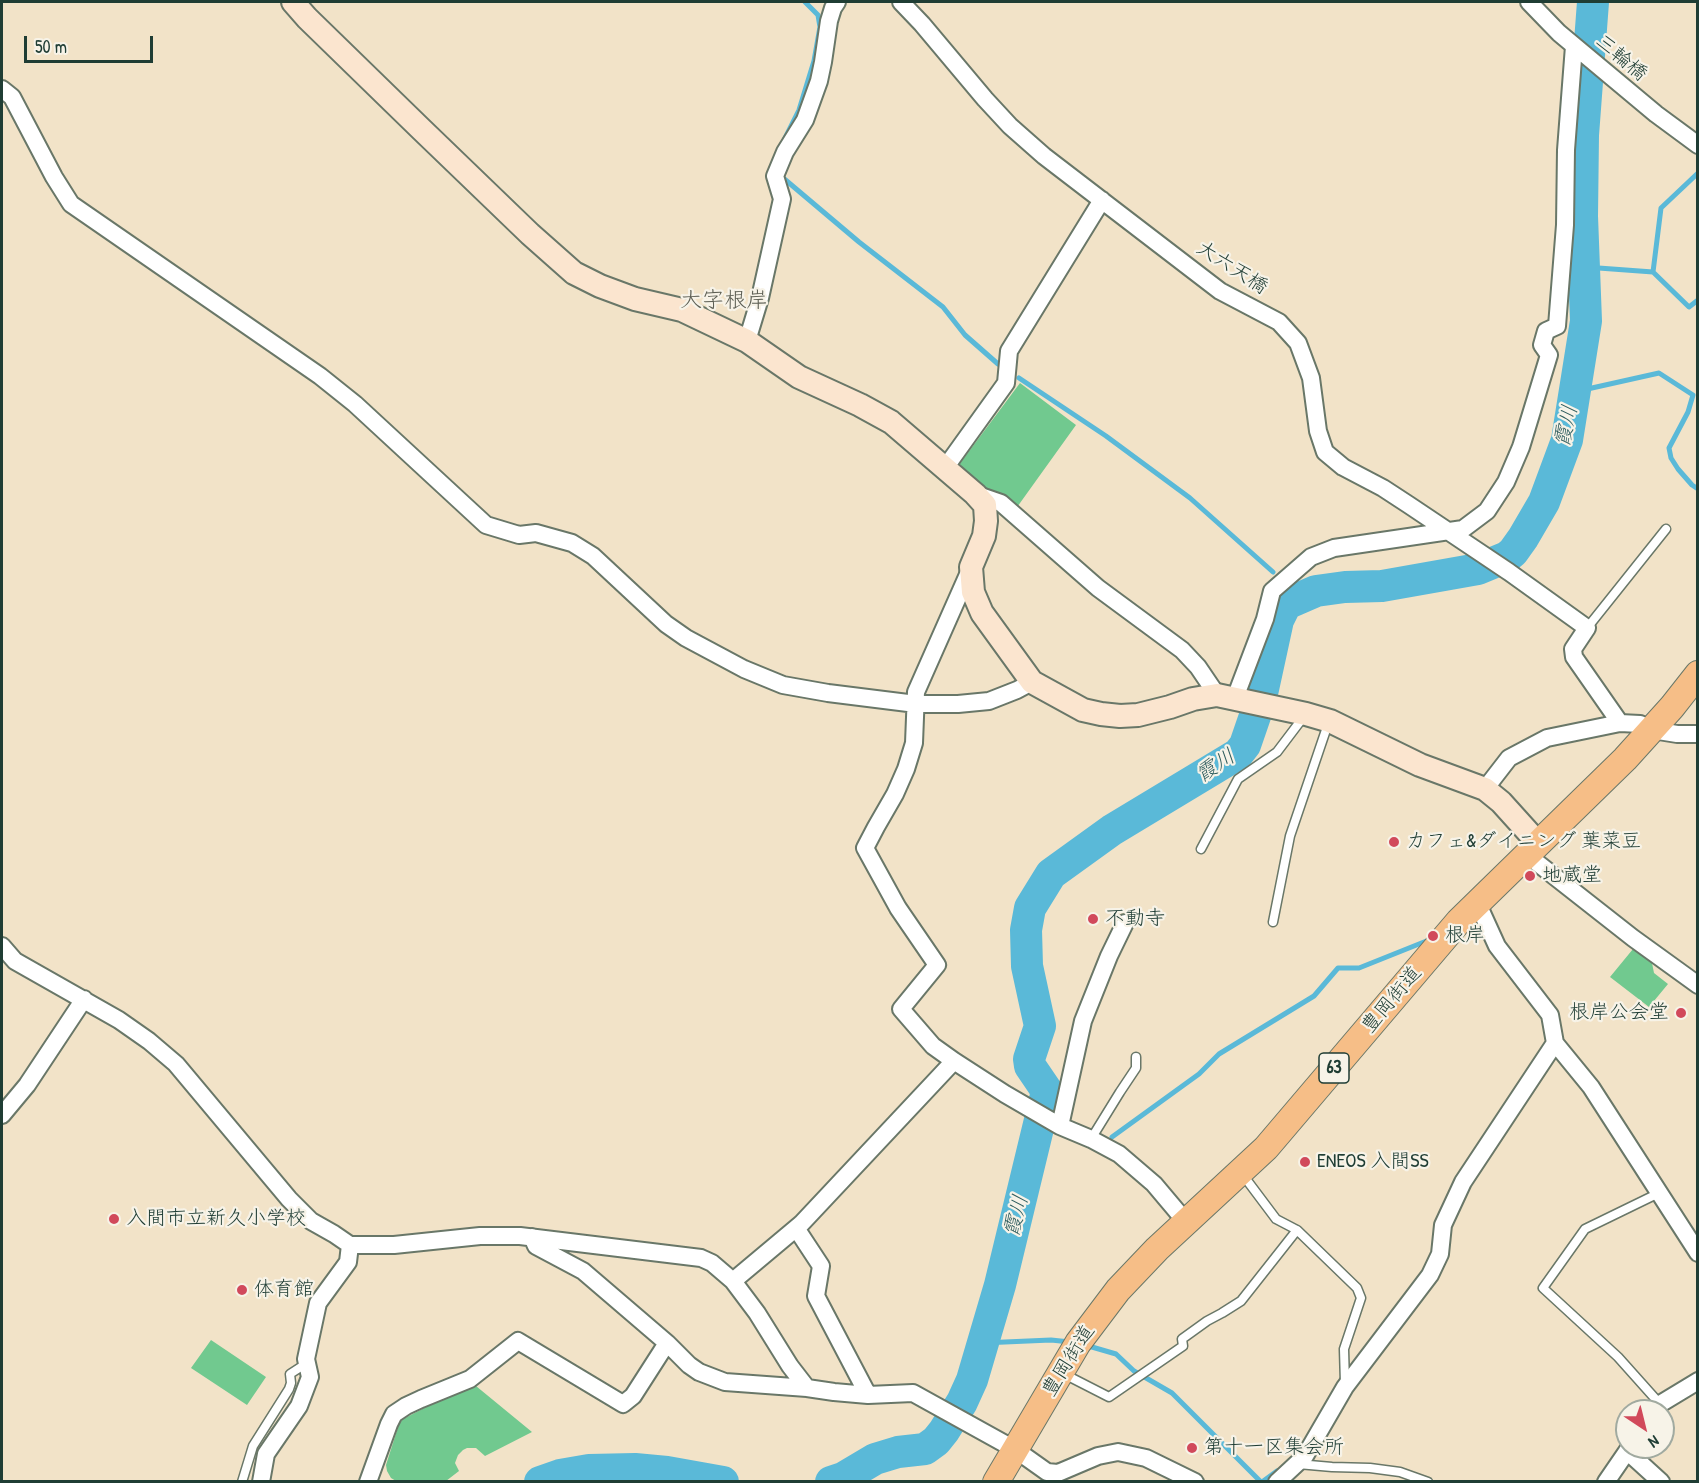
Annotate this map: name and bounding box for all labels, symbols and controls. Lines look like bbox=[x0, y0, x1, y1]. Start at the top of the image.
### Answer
scale bar bbox=[27, 24, 156, 62]
street label: 三輪橋 bbox=[1590, 30, 1652, 86]
text: 50 m bbox=[35, 34, 67, 59]
street label: 大六天橋 bbox=[1192, 236, 1272, 300]
district label: 大字根岸 bbox=[680, 288, 768, 314]
water label: 霞川 bbox=[1550, 403, 1584, 449]
water label: 霞川 bbox=[1192, 744, 1240, 788]
place label: カフェ&ダイニング 葉菜豆 bbox=[1406, 830, 1641, 854]
marker: カフェ&ダイニング 葉菜豆 bbox=[1387, 835, 1401, 849]
place label: 地蔵堂 bbox=[1542, 864, 1602, 888]
marker: 地蔵堂 bbox=[1523, 869, 1537, 883]
place label: 不動寺 bbox=[1105, 907, 1165, 931]
marker: 不動寺 bbox=[1086, 912, 1100, 926]
place label: 根岸 bbox=[1445, 924, 1485, 948]
marker: 根岸 bbox=[1426, 929, 1440, 943]
street label: 豊岡街道 bbox=[1357, 962, 1427, 1038]
place label: 根岸公会堂 bbox=[1569, 1001, 1669, 1025]
marker: 根岸公会堂 bbox=[1674, 1006, 1688, 1020]
road number: 63 bbox=[1319, 1053, 1349, 1083]
place label: ENEOS 入間SS bbox=[1317, 1150, 1429, 1174]
marker: ENEOS 入間SS bbox=[1298, 1155, 1312, 1169]
water label: 霞川 bbox=[1000, 1193, 1034, 1239]
place label: 入間市立新久小学校 bbox=[126, 1207, 306, 1231]
marker: 入間市立新久小学校 bbox=[107, 1212, 121, 1226]
place label: 体育館 bbox=[254, 1278, 314, 1302]
marker: 体育館 bbox=[235, 1283, 249, 1297]
street label: 豊岡街道 bbox=[1038, 1321, 1100, 1401]
north arrow bbox=[1615, 1399, 1675, 1459]
text: N bbox=[1644, 1431, 1664, 1454]
place label: 第十一区集会所 bbox=[1204, 1436, 1344, 1460]
marker: 第十一区集会所 bbox=[1185, 1441, 1199, 1455]

